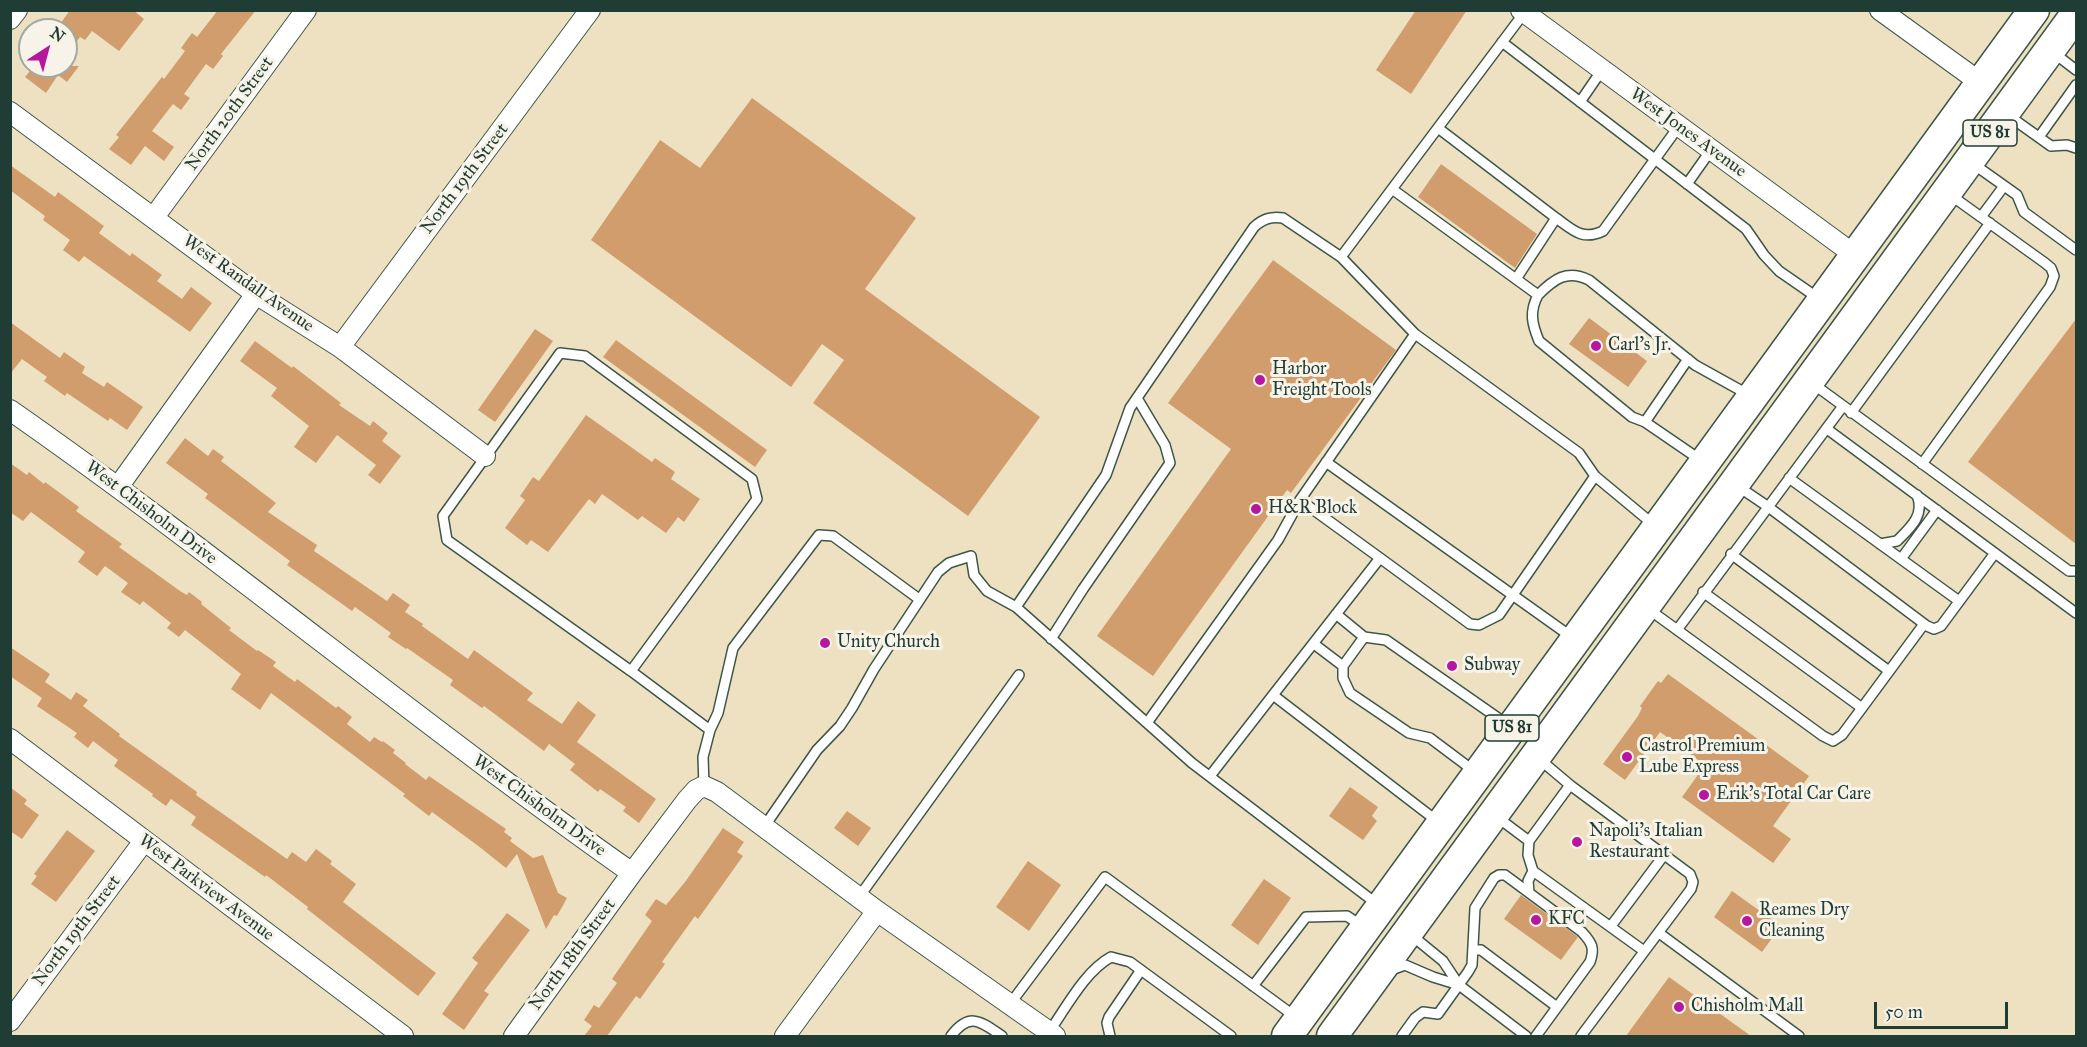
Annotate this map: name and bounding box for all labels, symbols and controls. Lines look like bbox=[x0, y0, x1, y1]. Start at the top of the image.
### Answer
north arrow bbox=[18, 18, 78, 78]
text: N bbox=[47, 23, 69, 46]
street label: North 20th Street bbox=[181, 53, 279, 175]
street label: West Jones Avenue bbox=[1626, 84, 1750, 182]
street label: North 19th Street bbox=[416, 120, 514, 238]
road number: US 81 bbox=[1963, 120, 2017, 146]
street label: West Randall Avenue bbox=[178, 231, 318, 337]
place label: Carl's Jr. bbox=[1608, 335, 1671, 357]
marker: Carl's Jr. bbox=[1589, 339, 1603, 353]
place label: Harbor Freight Tools bbox=[1272, 359, 1372, 401]
marker: Harbor Freight Tools bbox=[1253, 373, 1267, 387]
street label: West Chisholm Drive bbox=[81, 457, 221, 569]
place label: H&R Block bbox=[1268, 498, 1357, 520]
marker: H&R Block bbox=[1249, 502, 1263, 516]
place label: Unity Church bbox=[837, 632, 940, 654]
marker: Unity Church bbox=[818, 636, 832, 650]
place label: Subway bbox=[1464, 655, 1520, 677]
marker: Subway bbox=[1445, 659, 1459, 673]
road number: US 81 bbox=[1485, 715, 1539, 741]
place label: Castrol Premium Lube Express bbox=[1639, 736, 1765, 778]
marker: Castrol Premium Lube Express bbox=[1620, 750, 1634, 764]
street label: West Chisholm Drive bbox=[468, 751, 610, 861]
place label: Erik's Total Car Care bbox=[1716, 784, 1871, 806]
marker: Erik's Total Car Care bbox=[1697, 788, 1711, 802]
place label: Napoli's Italian Restaurant bbox=[1589, 821, 1703, 864]
street label: West Parkview Avenue bbox=[134, 830, 278, 946]
marker: Napoli's Italian Restaurant bbox=[1570, 835, 1584, 849]
street label: North 19th Street bbox=[28, 872, 126, 990]
street label: North 18th Street bbox=[525, 895, 621, 1015]
place label: Reames Dry Cleaning bbox=[1759, 900, 1849, 942]
place label: KFC bbox=[1548, 909, 1585, 931]
marker: KFC bbox=[1529, 913, 1543, 927]
marker: Reames Dry Cleaning bbox=[1740, 914, 1754, 928]
scale bar bbox=[1877, 990, 2010, 1028]
place label: Chisholm Mall bbox=[1691, 996, 1804, 1018]
marker: Chisholm Mall bbox=[1672, 1000, 1686, 1014]
text: 50 m bbox=[1885, 1001, 1923, 1023]

